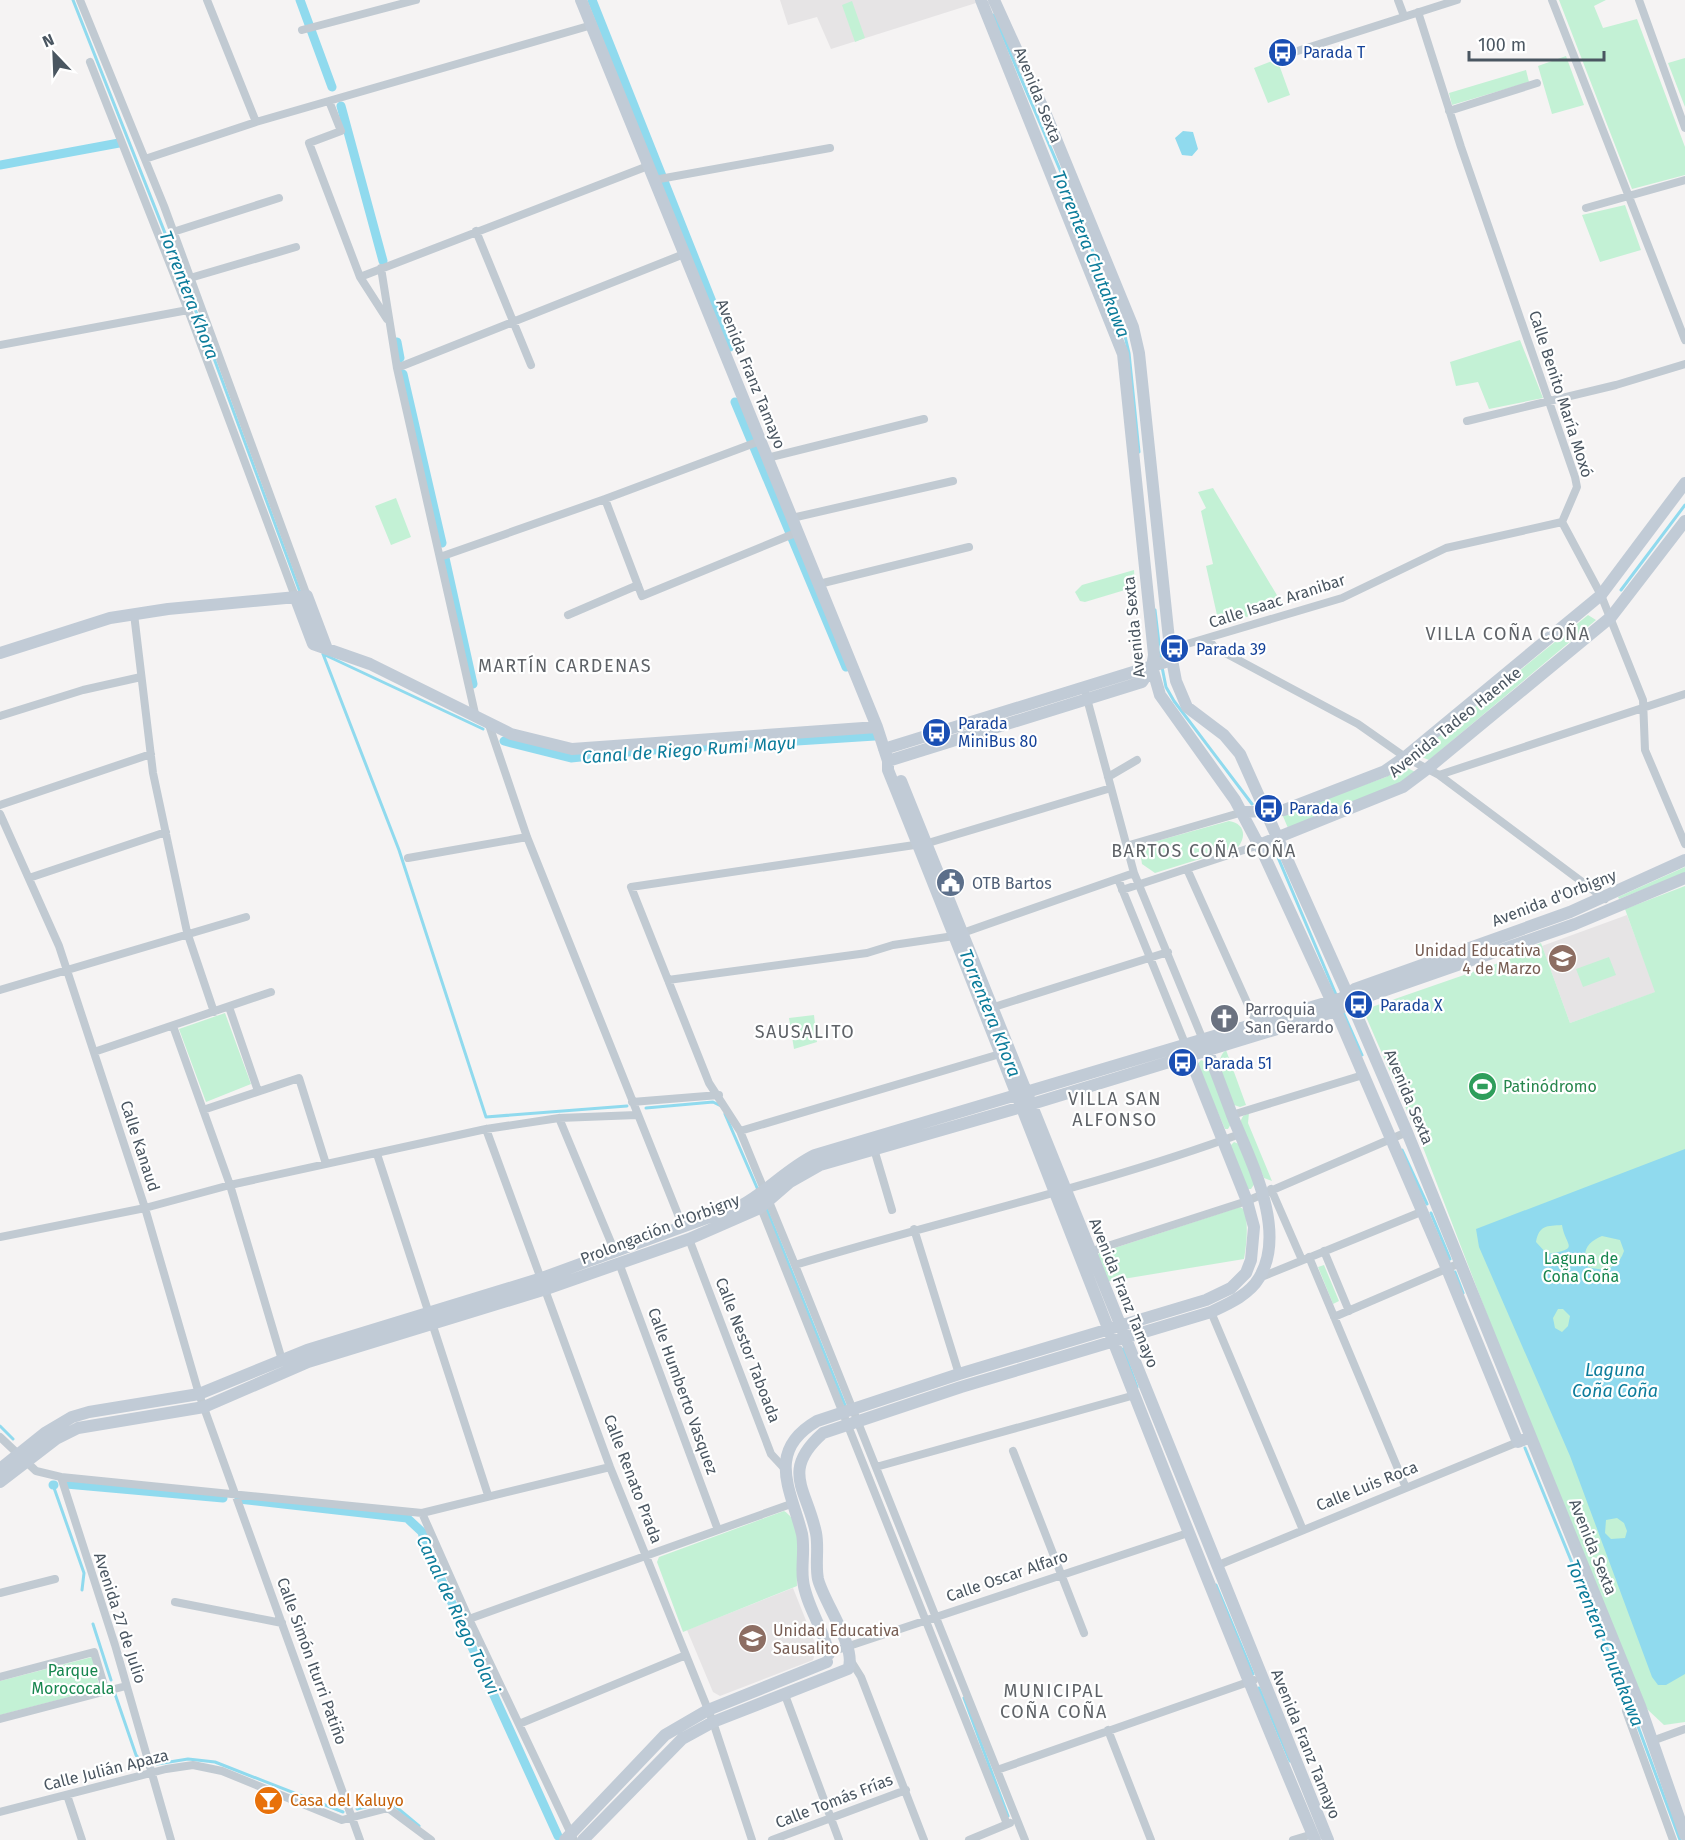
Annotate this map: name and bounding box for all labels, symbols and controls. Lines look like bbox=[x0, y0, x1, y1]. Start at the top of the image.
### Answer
north arrow bbox=[24, 24, 84, 84]
scale bar bbox=[1469, 24, 1604, 62]
text: N bbox=[40, 30, 57, 51]
text: 100 m bbox=[1478, 34, 1526, 56]
bus stop icon: Parada T bbox=[1266, 36, 1298, 68]
place label: Parada T bbox=[1303, 43, 1366, 62]
street label: Avenida Sexta bbox=[1010, 44, 1066, 146]
water label: Torrentera Chutakawa bbox=[1047, 167, 1135, 341]
water label: Torrentera Khora bbox=[154, 228, 224, 362]
street label: Avenida Franz Tamayo bbox=[712, 296, 790, 452]
street label: Calle Benito María Moxó bbox=[1525, 308, 1597, 480]
street label: Calle Isaac Aranibar bbox=[1206, 570, 1348, 632]
street label: Avenida Sexta bbox=[1119, 576, 1149, 678]
district label: VILLA COÑA COÑA bbox=[1425, 622, 1591, 645]
bus stop icon: Parada 39 bbox=[1159, 633, 1191, 665]
place label: Parada 39 bbox=[1196, 640, 1266, 659]
district label: MARTÍN CARDENAS bbox=[478, 654, 652, 677]
street label: Avenida Tadeo Haenke bbox=[1385, 663, 1525, 781]
place label: Parada MiniBus 80 bbox=[958, 714, 1037, 751]
bus stop icon: Parada MiniBus 80 bbox=[921, 716, 953, 748]
water label: Canal de Riego Rumi Mayu bbox=[581, 732, 797, 768]
bus stop icon: Parada 6 bbox=[1252, 792, 1284, 824]
place label: Parada 6 bbox=[1289, 799, 1351, 818]
district label: BARTOS COÑA COÑA bbox=[1111, 839, 1297, 862]
street label: Avenida d'Orbigny bbox=[1489, 865, 1619, 931]
public building icon: OTB Bartos bbox=[935, 867, 967, 899]
place label: OTB Bartos bbox=[972, 874, 1052, 893]
place label: Unidad Educativa 4 de Marzo bbox=[1415, 941, 1541, 978]
school or university icon: Unidad Educativa 4 de Marzo bbox=[1546, 943, 1578, 975]
water label: Torrentera Khora bbox=[954, 946, 1026, 1080]
bus stop icon: Parada X bbox=[1343, 989, 1375, 1021]
place label: Parada X bbox=[1380, 996, 1443, 1015]
place label: Parroquia San Gerardo bbox=[1245, 1000, 1334, 1037]
church icon: Parroquia San Gerardo bbox=[1208, 1002, 1240, 1034]
district label: SAUSALITO bbox=[755, 1021, 855, 1043]
bus stop icon: Parada 51 bbox=[1167, 1047, 1199, 1079]
street label: Avenida Sexta bbox=[1380, 1047, 1438, 1147]
place label: Parada 51 bbox=[1204, 1054, 1272, 1073]
sports icon: Patinódromo bbox=[1466, 1070, 1498, 1102]
place label: Patinódromo bbox=[1503, 1077, 1597, 1096]
district label: VILLA SAN ALFONSO bbox=[1068, 1088, 1162, 1131]
street label: Calle Kanaud bbox=[116, 1098, 164, 1194]
street label: Prolongación d'Orbigny bbox=[578, 1190, 742, 1268]
street label: Avenida Franz Tamayo bbox=[1085, 1215, 1163, 1371]
park label: Laguna de Coña Coña bbox=[1543, 1249, 1619, 1286]
street label: Calle Nestor Taboada bbox=[712, 1275, 784, 1425]
street label: Calle Humberto Vasquez bbox=[644, 1305, 722, 1477]
water label: Laguna Coña Coña bbox=[1572, 1359, 1658, 1402]
street label: Calle Renato Prada bbox=[600, 1412, 666, 1546]
street label: Calle Luis Roca bbox=[1313, 1457, 1421, 1515]
street label: Avenida Sexta bbox=[1565, 1496, 1621, 1598]
water label: Canal de Riego Tolavi bbox=[411, 1532, 505, 1698]
street label: Calle Oscar Alfaro bbox=[944, 1546, 1070, 1606]
street label: Avenida 27 de Julio bbox=[90, 1550, 150, 1686]
water label: Torrentera Chutakawa bbox=[1561, 1556, 1649, 1730]
street label: Calle Simón Iturri Patiño bbox=[273, 1575, 351, 1747]
place label: Unidad Educativa Sausalito bbox=[773, 1621, 899, 1658]
school or university icon: Unidad Educativa Sausalito bbox=[736, 1623, 768, 1655]
park label: Parque Morococala bbox=[32, 1661, 114, 1698]
street label: Avenida Franz Tamayo bbox=[1267, 1666, 1345, 1822]
district label: MUNICIPAL COÑA COÑA bbox=[1000, 1680, 1108, 1723]
street label: Calle Julián Apaza bbox=[42, 1745, 170, 1795]
street label: Calle Tomás Frías bbox=[773, 1770, 895, 1832]
bar icon: Casa del Kaluyo bbox=[253, 1784, 285, 1816]
place label: Casa del Kaluyo bbox=[290, 1791, 404, 1810]

